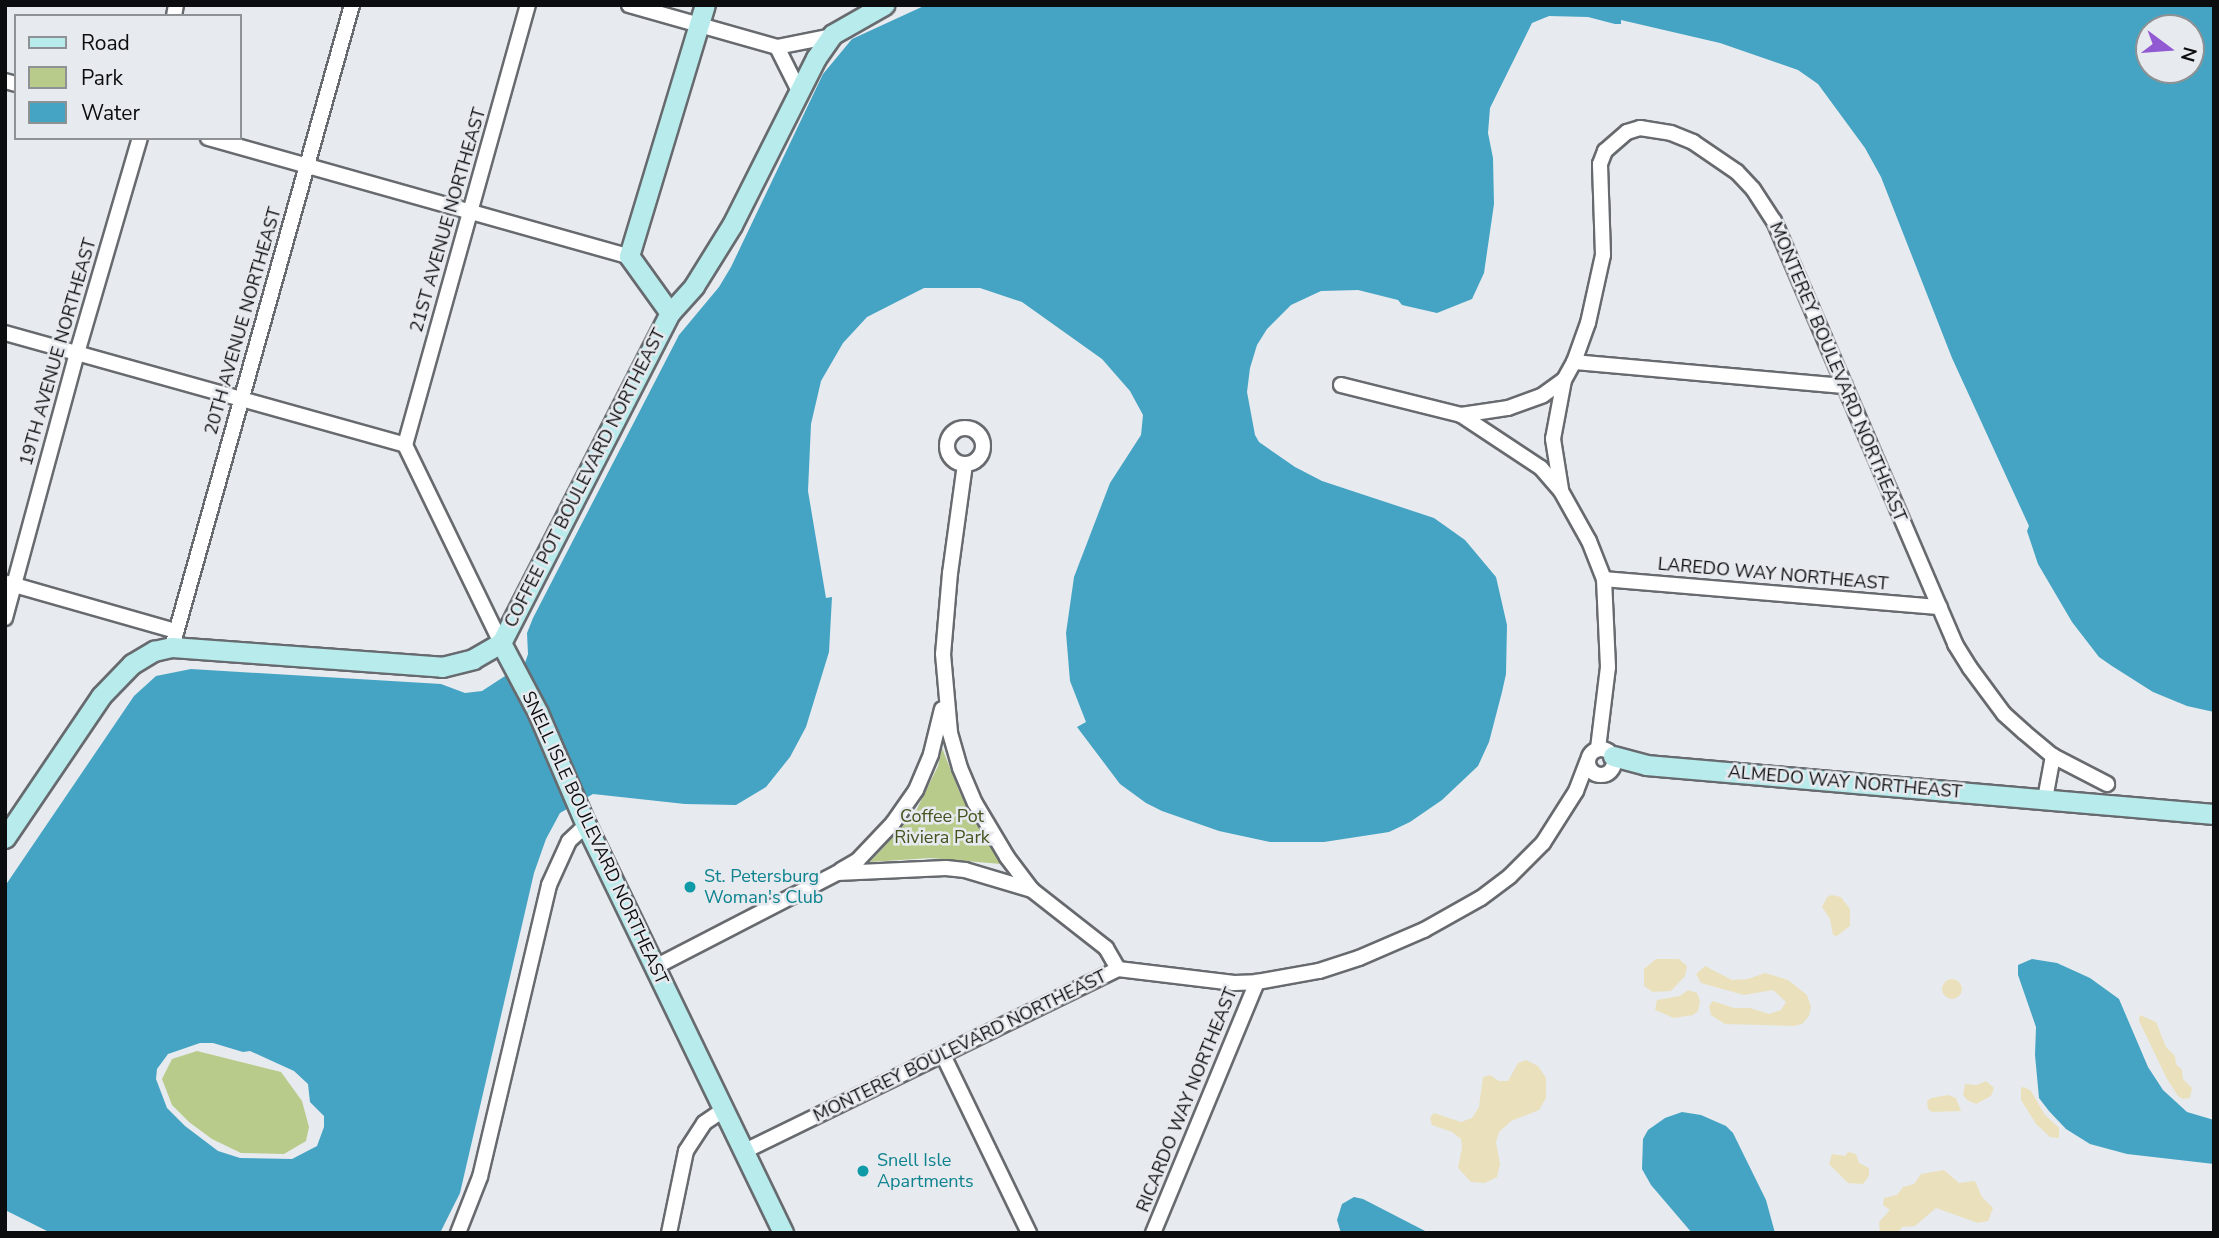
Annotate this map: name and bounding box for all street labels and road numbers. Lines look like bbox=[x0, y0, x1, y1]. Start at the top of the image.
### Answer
street label: 21ST AVENUE NORTHEAST bbox=[406, 105, 490, 335]
street label: 20TH AVENUE NORTHEAST bbox=[200, 205, 286, 437]
street label: MONTEREY BOULEVARD NORTHEAST bbox=[1765, 219, 1911, 525]
street label: 19TH AVENUE NORTHEAST bbox=[15, 236, 101, 468]
street label: COFFEE POT BOULEVARD NORTHEAST bbox=[500, 325, 670, 631]
street label: LAREDO WAY NORTHEAST bbox=[1657, 553, 1889, 595]
street label: SNELL ISLE BOULEVARD NORTHEAST bbox=[517, 688, 673, 988]
street label: ALMEDO WAY NORTHEAST bbox=[1727, 761, 1963, 803]
street label: MONTEREY BOULEVARD NORTHEAST bbox=[810, 965, 1110, 1127]
street label: RICARDO WAY NORTHEAST bbox=[1132, 985, 1242, 1215]

